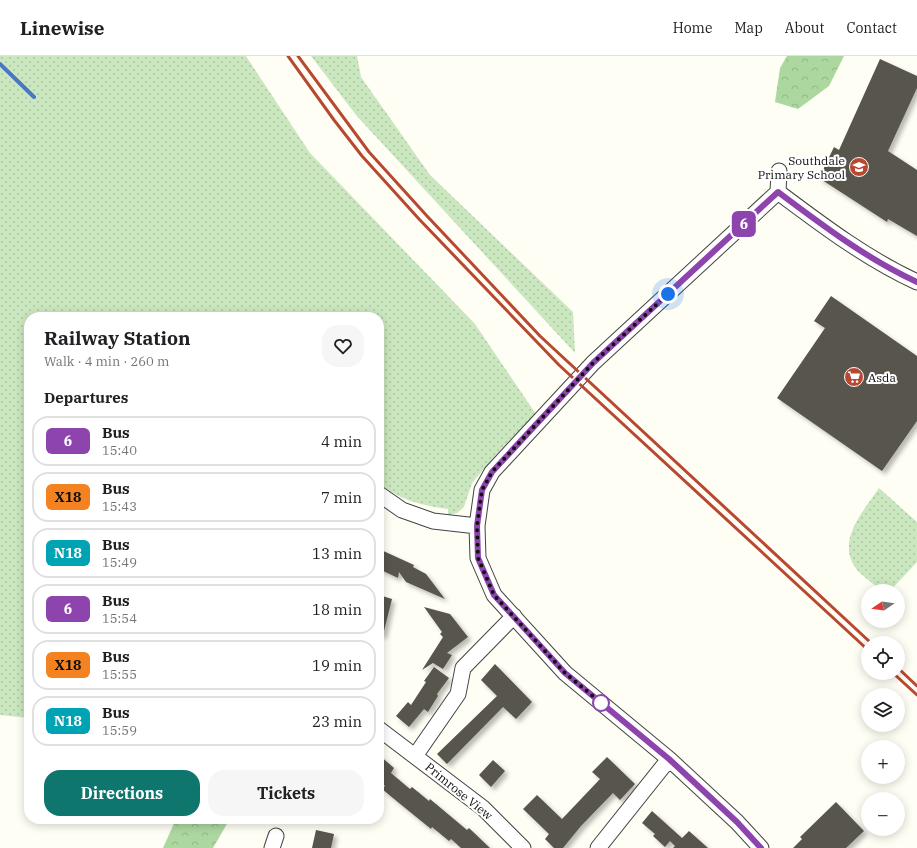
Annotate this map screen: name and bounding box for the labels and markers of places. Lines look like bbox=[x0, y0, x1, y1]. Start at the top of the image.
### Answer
place label: Southdale Primary School bbox=[758, 153, 845, 182]
school or university icon: Southdale Primary School bbox=[848, 156, 870, 178]
supermarket icon: Asda bbox=[843, 366, 865, 388]
place label: Asda bbox=[868, 370, 896, 385]
unlabelled marker bbox=[592, 694, 610, 712]

